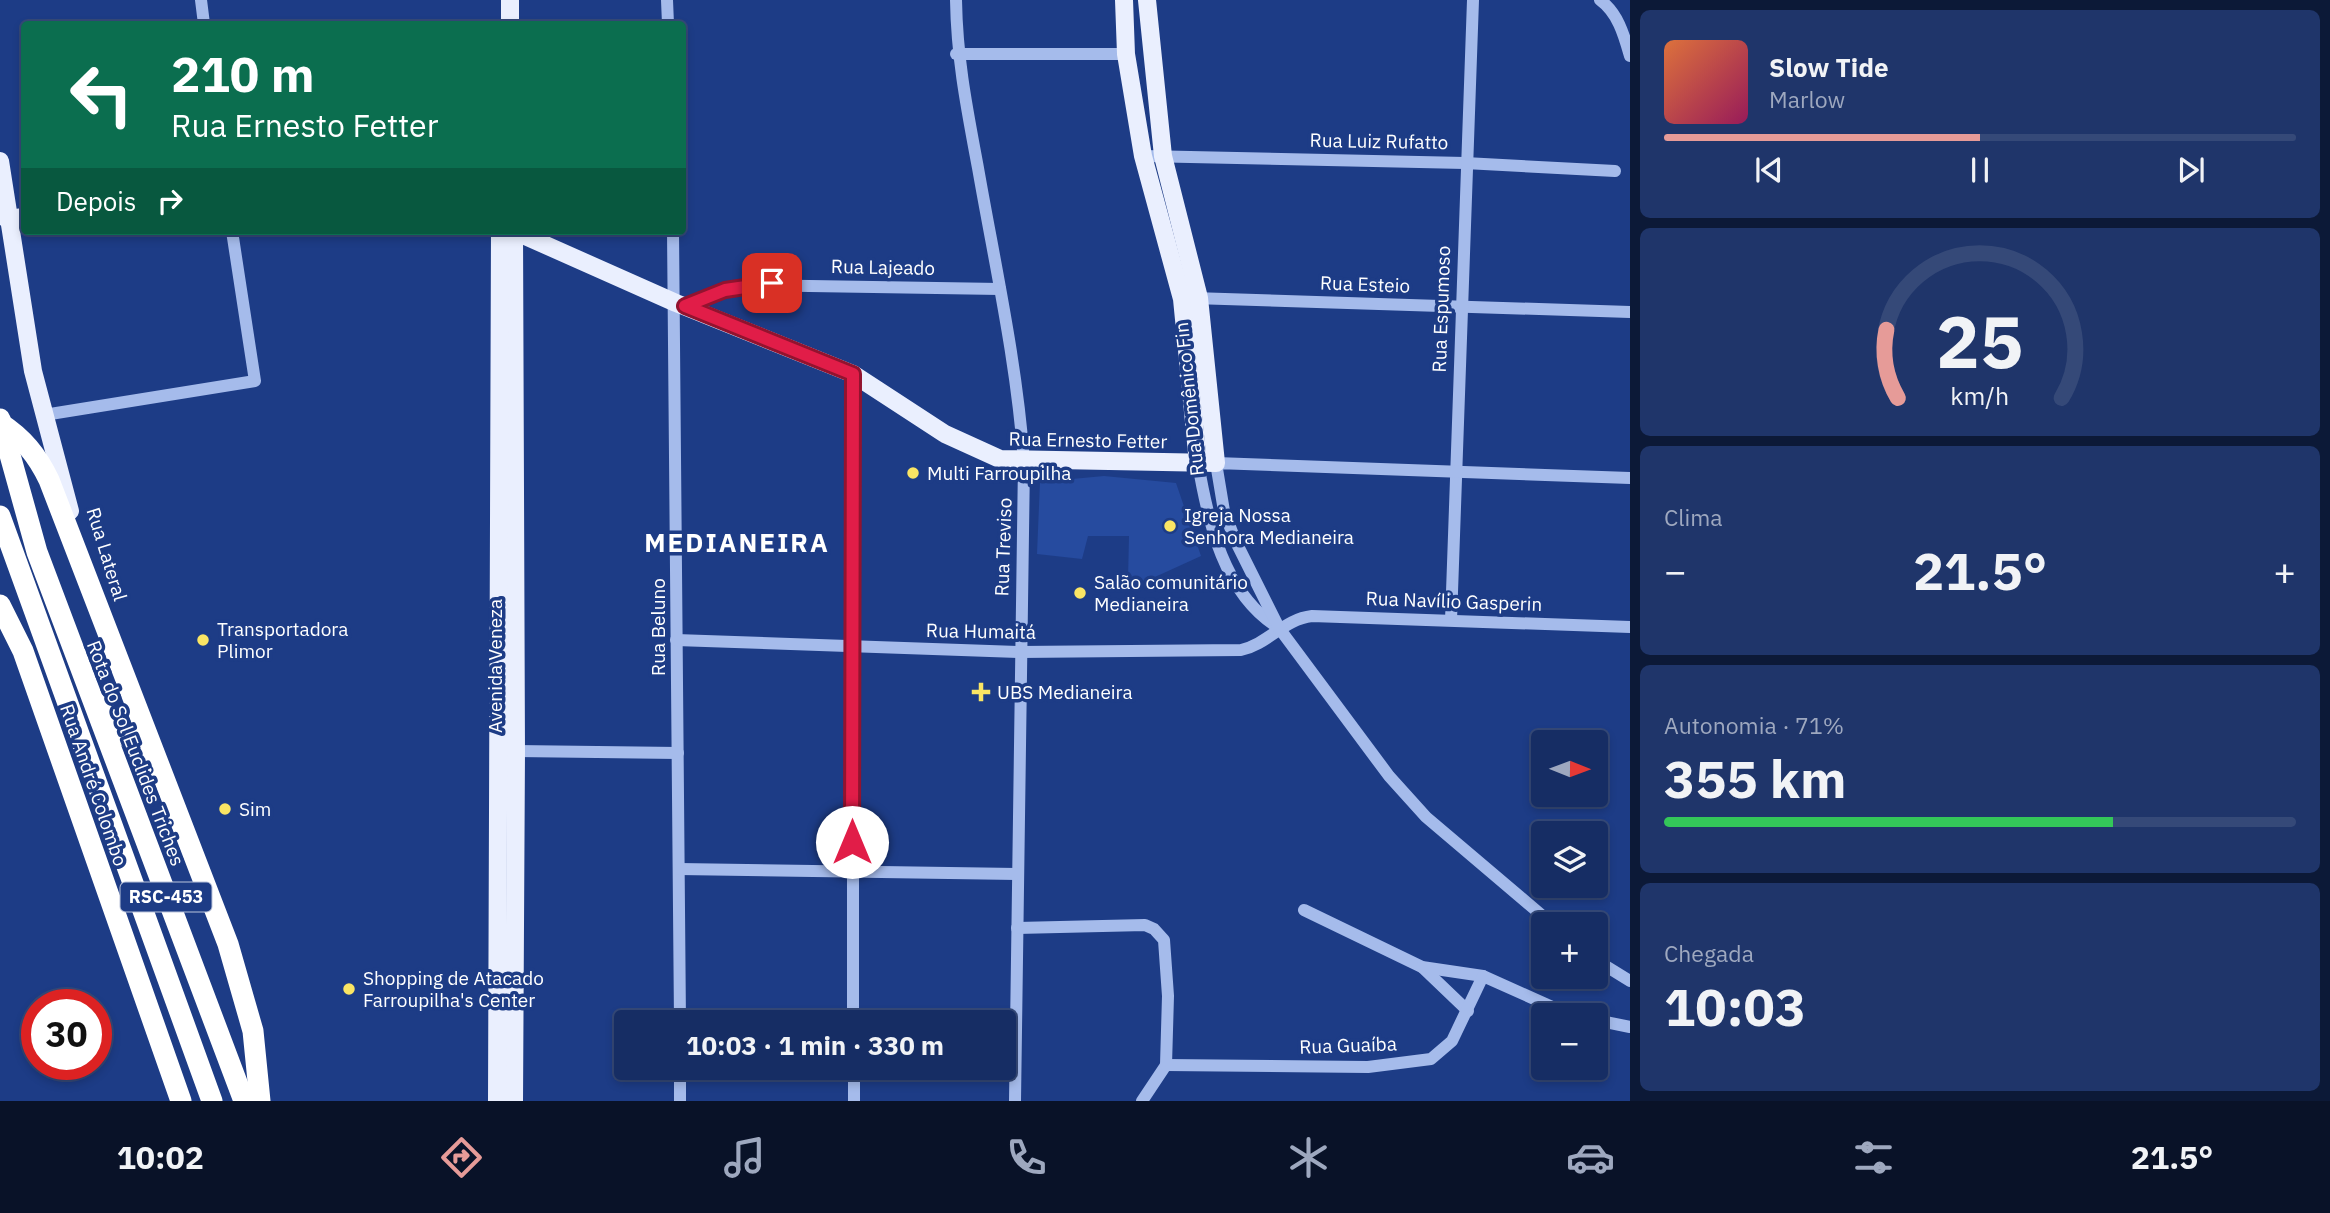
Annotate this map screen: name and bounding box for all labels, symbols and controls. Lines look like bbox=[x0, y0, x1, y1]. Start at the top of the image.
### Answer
text: 210 m bbox=[171, 42, 315, 105]
icon: left bbox=[56, 49, 147, 140]
text: Slow Tide bbox=[1769, 50, 1889, 84]
text: Marlow bbox=[1769, 84, 1845, 114]
text: Rua Ernesto Fetter bbox=[171, 104, 438, 146]
street label: Rua Luiz Rufatto bbox=[1309, 128, 1449, 154]
icon: previous bbox=[1750, 151, 1788, 189]
icon: pause bbox=[1961, 151, 1999, 189]
icon: next bbox=[2172, 151, 2210, 189]
icon: right bbox=[151, 182, 189, 220]
text: Depois bbox=[56, 184, 137, 218]
street label: Rua Espumoso bbox=[1427, 245, 1455, 373]
pin bbox=[742, 253, 802, 313]
street label: Rua Lajeado bbox=[831, 254, 935, 280]
icon: arrive bbox=[753, 264, 791, 302]
street label: Rua Esteio bbox=[1320, 270, 1410, 298]
text: 25 bbox=[1936, 294, 2024, 389]
street label: Rua Domênico Fin bbox=[1169, 321, 1209, 477]
text: km/h bbox=[1951, 379, 2009, 412]
street label: Rua Ernesto Fetter bbox=[1008, 427, 1168, 453]
place label: Multi Farroupilha bbox=[927, 461, 1071, 485]
marker: Multi Farroupilha bbox=[905, 465, 921, 481]
street label: Rua Treviso bbox=[989, 497, 1017, 597]
text: Clima bbox=[1664, 502, 1723, 532]
place label: Igreja Nossa Senhora Medianeira bbox=[1184, 503, 1354, 549]
street label: Rua Lateral bbox=[81, 504, 133, 604]
marker: Igreja Nossa Senhora Medianeira bbox=[1162, 518, 1178, 534]
district label: MEDIANEIRA bbox=[644, 525, 830, 559]
text: 21.5° bbox=[1913, 537, 2047, 604]
text: − bbox=[1664, 546, 1687, 595]
text: + bbox=[2273, 546, 2296, 595]
place label: Salão comunitário Medianeira bbox=[1094, 570, 1248, 616]
street label: Rua Beluno bbox=[646, 578, 670, 676]
marker: Salão comunitário Medianeira bbox=[1072, 585, 1088, 601]
street label: Rua Navílio Gasperin bbox=[1365, 586, 1543, 616]
street label: Avenida Veneza bbox=[483, 599, 507, 733]
place label: Transportadora Plimor bbox=[217, 617, 348, 663]
street label: Rua Humaitá bbox=[926, 618, 1036, 644]
marker: Transportadora Plimor bbox=[195, 632, 211, 648]
street label: Rota do Sol Euclides Triches bbox=[82, 637, 190, 869]
place label: UBS Medianeira bbox=[997, 680, 1133, 704]
marker: UBS Medianeira bbox=[971, 682, 991, 702]
street label: Rua André Colombo bbox=[55, 701, 133, 869]
text: Autonomia · 71% bbox=[1664, 710, 1844, 740]
north arrow bbox=[1531, 730, 1608, 807]
map controls bbox=[1531, 730, 1608, 1080]
text: 355 km bbox=[1664, 745, 1846, 812]
place label: Sim bbox=[239, 797, 271, 821]
marker: Sim bbox=[217, 801, 233, 817]
position arrow bbox=[815, 805, 889, 879]
button: layers bbox=[1531, 821, 1608, 898]
road number: RSC-453 bbox=[120, 882, 212, 912]
button: + bbox=[1531, 912, 1608, 989]
text: Chegada bbox=[1664, 938, 1754, 968]
place label: Shopping de Atacado Farroupilha's Center bbox=[363, 966, 544, 1012]
text: 10:03 bbox=[1664, 973, 1806, 1040]
marker: Shopping de Atacado Farroupilha's Center bbox=[341, 981, 357, 997]
speed limit sign: 30 bbox=[21, 989, 112, 1080]
button: − bbox=[1531, 1003, 1608, 1080]
text: 10:03 · 1 min · 330 m bbox=[686, 1028, 944, 1062]
street label: Rua Guaíba bbox=[1299, 1031, 1397, 1059]
icon: directions bbox=[437, 1133, 486, 1182]
icon: music bbox=[720, 1133, 769, 1182]
icon: phone bbox=[1002, 1133, 1051, 1182]
icon: climate bbox=[1284, 1133, 1333, 1182]
icon: car bbox=[1566, 1133, 1615, 1182]
icon: filters bbox=[1849, 1133, 1898, 1182]
text: 10:02 bbox=[117, 1136, 204, 1178]
text: 21.5° bbox=[2131, 1136, 2213, 1178]

